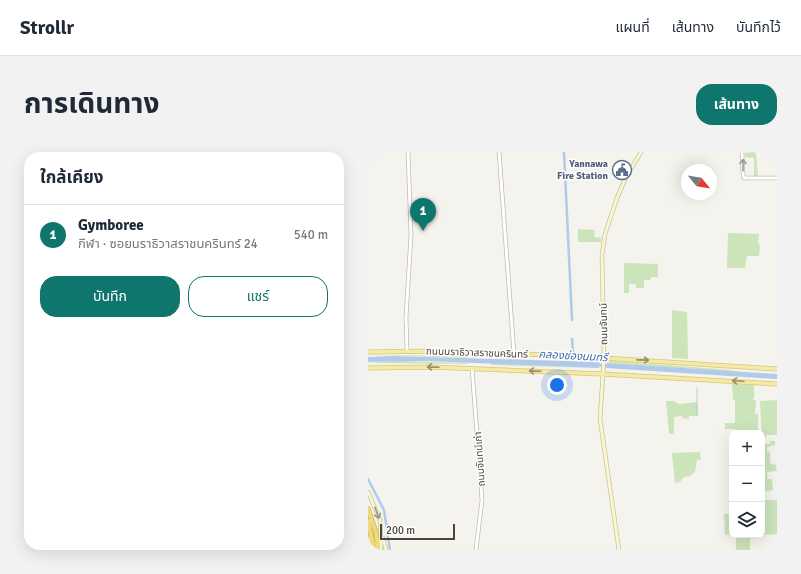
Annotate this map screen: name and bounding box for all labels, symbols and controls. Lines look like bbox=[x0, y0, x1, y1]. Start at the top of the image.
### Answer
text: Strollr bbox=[20, 16, 74, 40]
text: แผนที่ bbox=[616, 19, 650, 36]
text: เส้นทาง bbox=[672, 19, 714, 36]
text: บันทึกไว้ bbox=[736, 19, 781, 36]
button: เส้นทาง bbox=[696, 84, 777, 125]
text: การเดินทาง bbox=[24, 87, 159, 121]
place label: Yannawa Fire Station bbox=[557, 158, 609, 182]
public building icon: Yannawa Fire Station bbox=[611, 159, 633, 181]
one-way arrow bbox=[739, 159, 747, 172]
north arrow bbox=[681, 164, 717, 200]
text: ใกล้เคียง bbox=[40, 167, 103, 188]
pin: 1 bbox=[410, 198, 436, 231]
text: Gymboree bbox=[78, 216, 144, 234]
text: 1 bbox=[49, 227, 57, 243]
text: 540 m bbox=[294, 227, 328, 243]
text: กีฬา · ซอยนราธิวาสราชนครินทร์ 24 bbox=[78, 236, 258, 252]
button: บันทึก bbox=[40, 276, 180, 317]
button: แชร์ bbox=[188, 276, 328, 317]
street label: ถนนจันทน์ bbox=[598, 303, 610, 345]
street label: ถนนนราธิวาสราชนครินทร์ bbox=[426, 345, 529, 361]
water label: คลองช่องนนทรี bbox=[538, 348, 610, 364]
one-way arrow bbox=[636, 356, 649, 364]
one-way arrow bbox=[427, 363, 440, 370]
one-way arrow bbox=[529, 367, 542, 375]
your location bbox=[547, 375, 567, 395]
one-way arrow bbox=[732, 378, 745, 385]
map controls bbox=[729, 430, 765, 538]
button: + bbox=[729, 430, 765, 466]
street label: ถนนจันทน์เก่า bbox=[471, 431, 488, 487]
button: − bbox=[729, 466, 765, 502]
button: layers bbox=[729, 502, 765, 538]
one-way arrow bbox=[374, 506, 382, 518]
scale bar bbox=[380, 522, 455, 541]
text: 200 m bbox=[386, 524, 415, 537]

